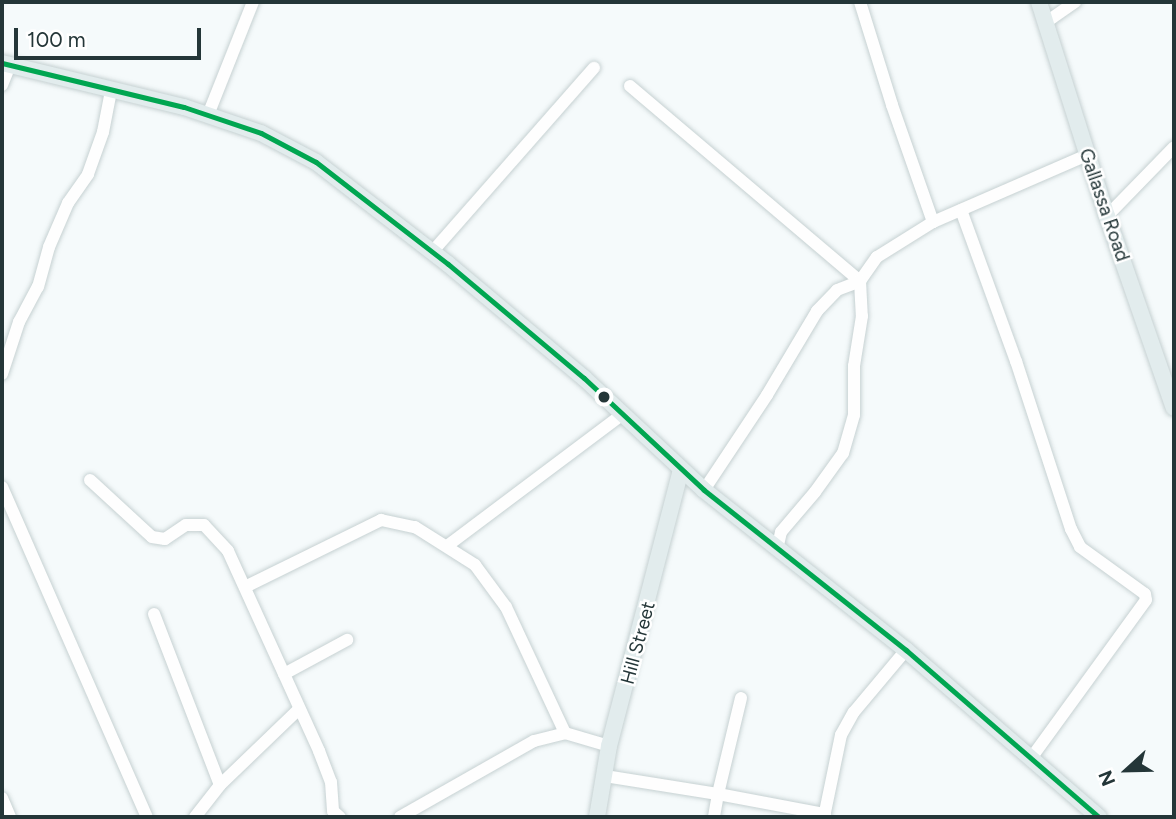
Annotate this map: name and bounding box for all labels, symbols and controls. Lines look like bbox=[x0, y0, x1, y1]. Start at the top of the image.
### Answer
scale bar bbox=[18, 14, 205, 58]
text: 100 m bbox=[27, 27, 86, 52]
street label: Gallassa Road bbox=[1074, 146, 1134, 264]
unlabelled marker bbox=[597, 390, 611, 404]
street label: Hill Street bbox=[616, 599, 660, 687]
north arrow bbox=[1092, 735, 1162, 805]
text: N bbox=[1094, 767, 1120, 789]

